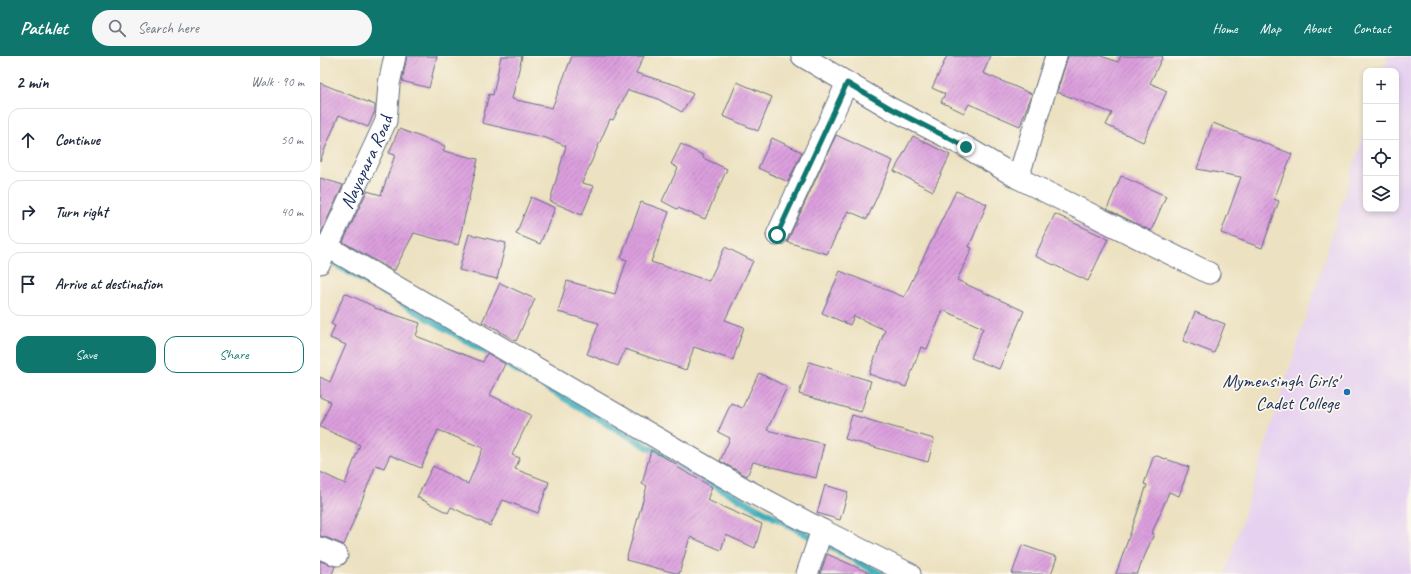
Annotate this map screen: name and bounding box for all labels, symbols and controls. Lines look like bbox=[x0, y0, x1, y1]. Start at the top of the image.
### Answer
search box bbox=[92, 10, 372, 46]
text: Pathlet bbox=[20, 16, 68, 40]
icon: search bbox=[106, 17, 128, 39]
text: Search here bbox=[138, 19, 199, 38]
text: Home bbox=[1212, 20, 1238, 37]
text: Map bbox=[1260, 20, 1281, 37]
text: About bbox=[1303, 20, 1331, 37]
text: Contact bbox=[1353, 20, 1391, 37]
map controls bbox=[1363, 68, 1399, 212]
button: + bbox=[1363, 68, 1399, 104]
text: 2 min bbox=[16, 72, 49, 93]
text: Walk · 90 m bbox=[251, 74, 304, 90]
button: − bbox=[1363, 104, 1399, 140]
street label: Nayapara Road bbox=[335, 112, 399, 213]
icon: ahead bbox=[17, 129, 39, 151]
text: Continue bbox=[55, 131, 100, 150]
text: 50 m bbox=[281, 132, 303, 148]
route end bbox=[957, 138, 975, 156]
button: locate bbox=[1363, 140, 1399, 176]
button: layers bbox=[1363, 176, 1399, 212]
icon: right bbox=[17, 201, 39, 223]
text: Turn right bbox=[55, 203, 108, 222]
text: 40 m bbox=[281, 204, 303, 220]
route start bbox=[768, 226, 786, 244]
icon: arrive bbox=[17, 273, 39, 295]
text: Arrive at destination bbox=[55, 275, 162, 294]
button: Save bbox=[16, 336, 156, 373]
button: Share bbox=[164, 336, 304, 373]
place label: Mymensingh Girls' Cadet College bbox=[1222, 369, 1343, 415]
marker: Mymensingh Girls' Cadet College bbox=[1342, 387, 1352, 397]

